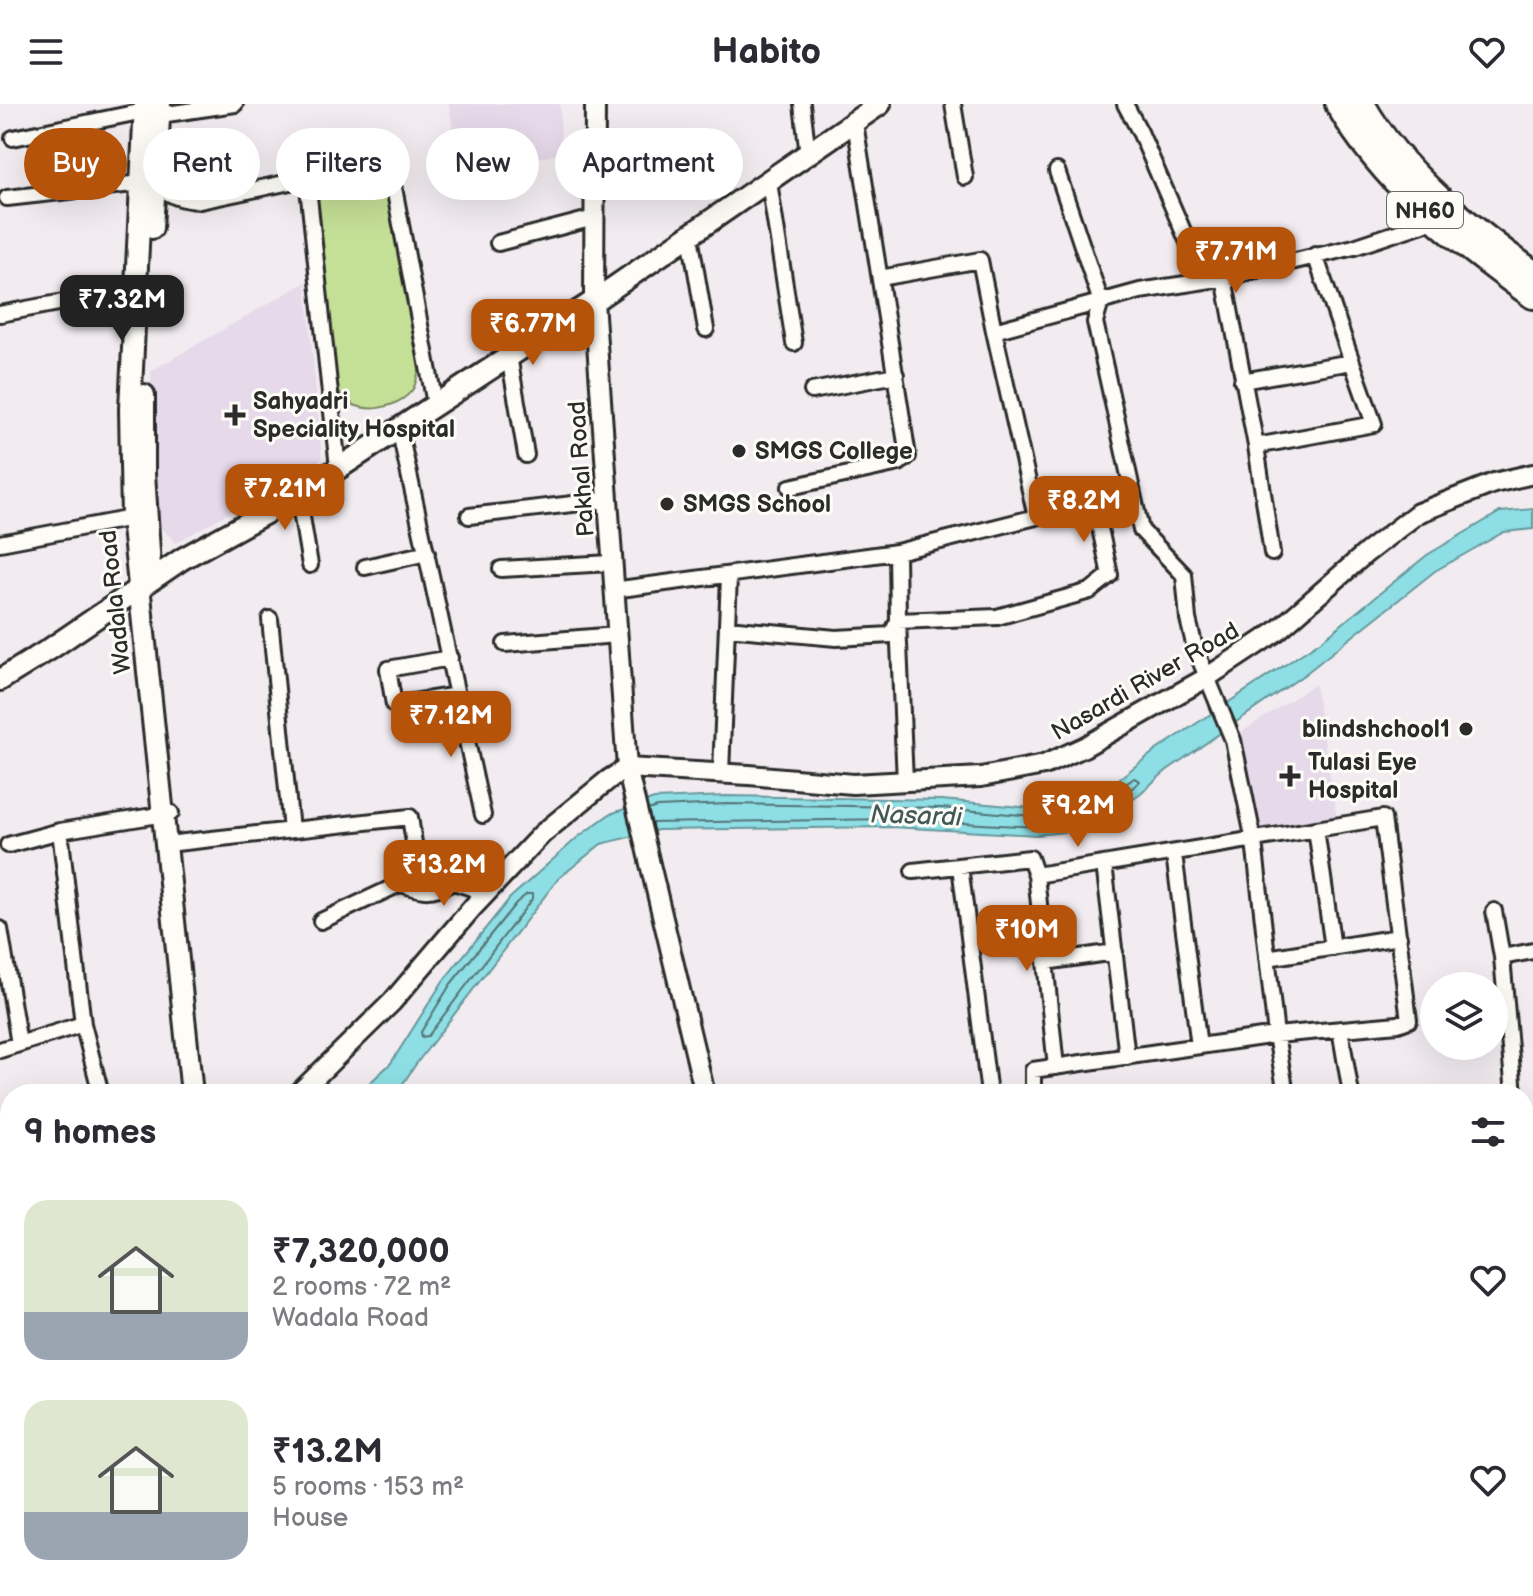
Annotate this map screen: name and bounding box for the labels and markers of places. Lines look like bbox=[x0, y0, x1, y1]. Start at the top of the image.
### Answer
pin: ₹7.71M bbox=[1171, 227, 1301, 295]
pin: ₹7.32M bbox=[57, 275, 187, 343]
pin: ₹6.77M bbox=[468, 299, 598, 367]
place label: Sahyadri Speciality Hospital bbox=[253, 387, 455, 444]
marker: Sahyadri Speciality Hospital bbox=[224, 404, 246, 426]
place label: SMGS College bbox=[755, 437, 913, 466]
marker: SMGS College bbox=[730, 442, 748, 460]
pin: ₹7.21M bbox=[220, 464, 350, 532]
pin: ₹8.2M bbox=[1028, 476, 1140, 544]
place label: SMGS School bbox=[683, 490, 831, 519]
marker: SMGS School bbox=[658, 495, 676, 513]
pin: ₹7.12M bbox=[386, 691, 516, 759]
place label: blindshchool1 bbox=[1302, 715, 1450, 744]
marker: blindshchool1 bbox=[1457, 720, 1475, 738]
place label: Tulasi Eye Hospital bbox=[1308, 748, 1417, 805]
marker: Tulasi Eye Hospital bbox=[1279, 765, 1301, 787]
pin: ₹9.2M bbox=[1022, 781, 1134, 849]
pin: ₹13.2M bbox=[379, 840, 509, 908]
pin: ₹10M bbox=[980, 905, 1074, 973]

